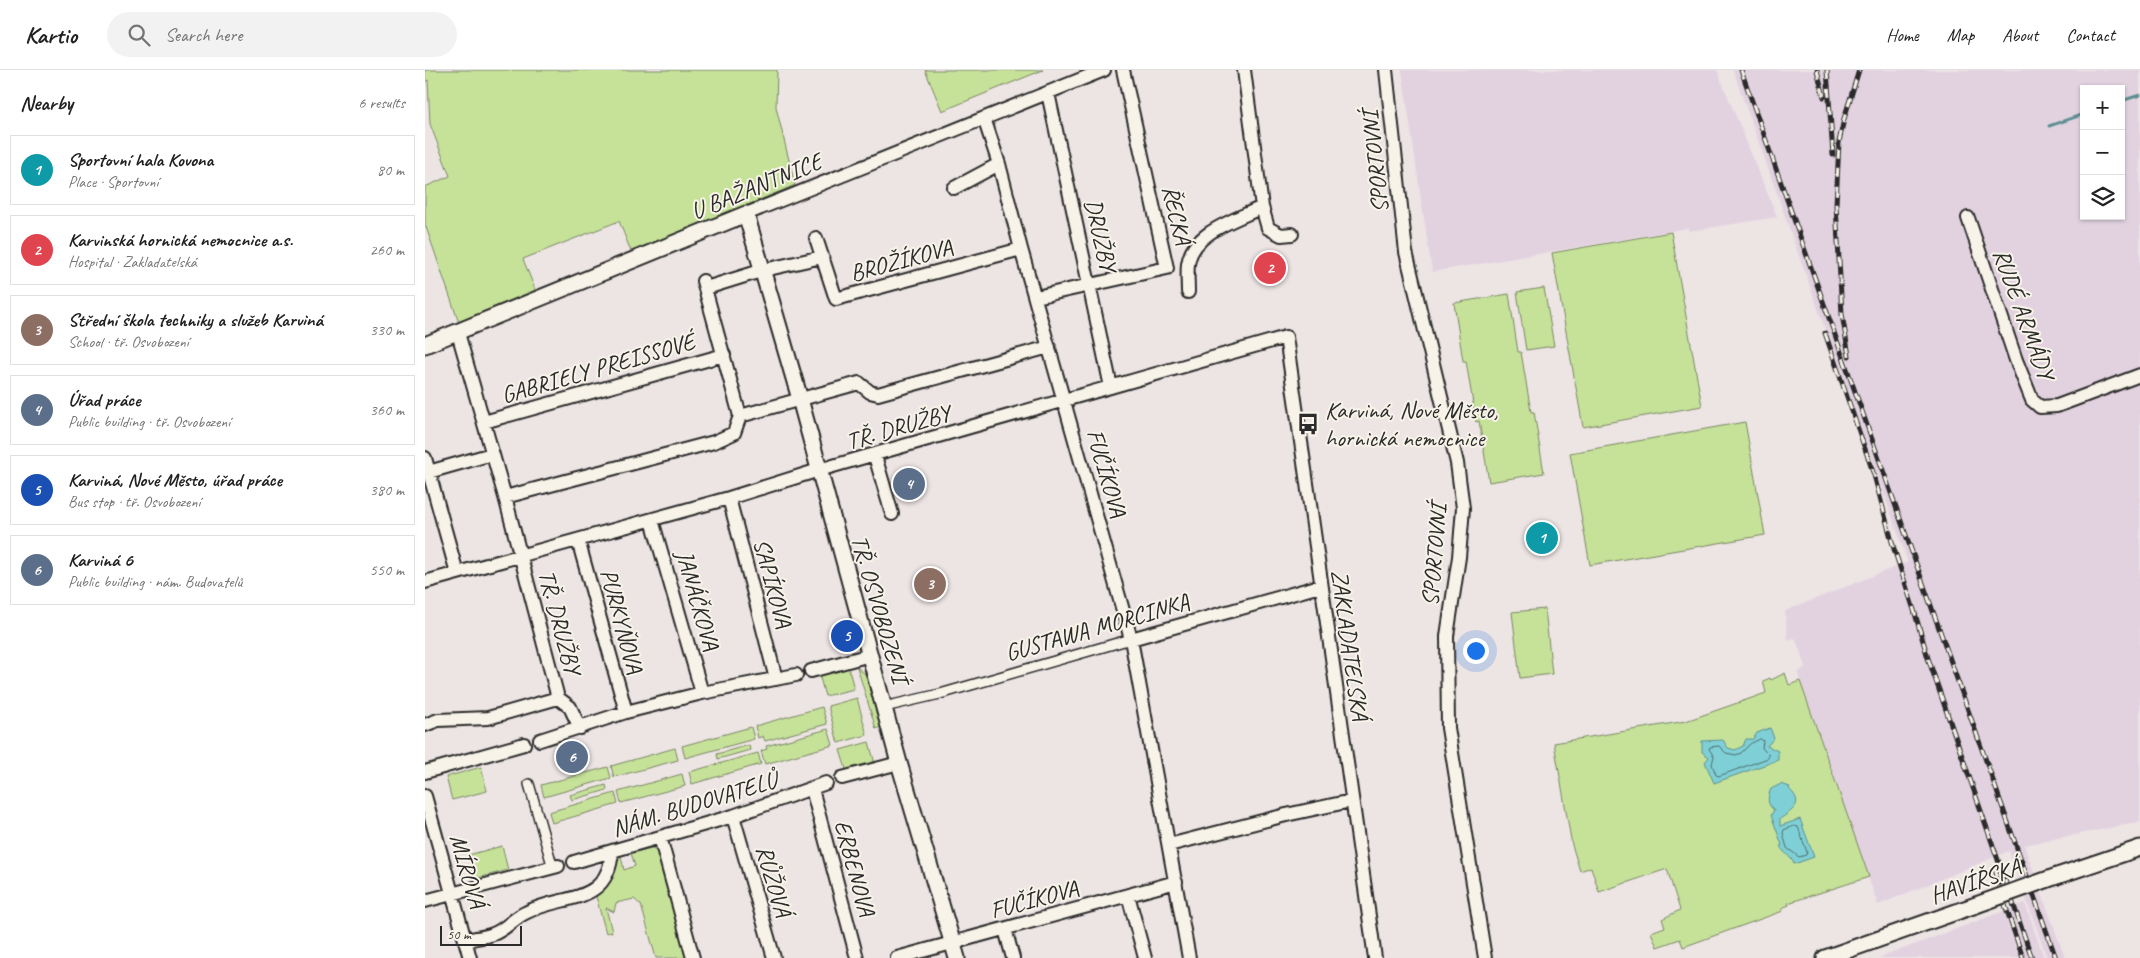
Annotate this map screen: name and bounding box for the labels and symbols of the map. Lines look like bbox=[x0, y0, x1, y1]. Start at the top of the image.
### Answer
street label: SPORTOVNÍ bbox=[1354, 104, 1395, 214]
street label: U BAŽANTNICE bbox=[686, 145, 829, 226]
street label: ŘECKÁ bbox=[1156, 183, 1199, 250]
street label: DRUŽBY bbox=[1078, 196, 1125, 278]
street label: BROŽÍKOVA bbox=[847, 232, 956, 288]
street label: RUDÉ ARMÁDY bbox=[1987, 245, 2063, 387]
pin: 2 bbox=[1254, 249, 1286, 287]
street label: GABRIELY PREISSOVÉ bbox=[498, 325, 701, 410]
place label: Karviná, Nové Město, hornická nemocnice bbox=[1325, 395, 1498, 453]
street label: TŘ. DRUŽBY bbox=[843, 397, 957, 456]
bus stop icon: Karviná, Nové Město, hornická nemocnice bbox=[1295, 411, 1321, 437]
street label: FUČÍKOVA bbox=[1080, 426, 1134, 521]
pin: 4 bbox=[893, 465, 925, 503]
street label: SPORTOVNÍ bbox=[1415, 497, 1454, 607]
pin: 1 bbox=[1526, 519, 1558, 557]
street label: TŘ. OSVOBOZENÍ bbox=[845, 532, 917, 691]
street label: SAPÍKOVA bbox=[747, 535, 799, 632]
street label: JANÁČKOVA bbox=[669, 546, 727, 654]
pin: 3 bbox=[914, 565, 946, 603]
street label: PURKYŇOVA bbox=[594, 566, 651, 677]
street label: TŘ. DRUŽBY bbox=[532, 567, 589, 681]
street label: ZAKLADATELSKÁ bbox=[1325, 568, 1376, 725]
street label: GUSTAWA MORCINKA bbox=[1002, 586, 1193, 668]
pin: 5 bbox=[831, 617, 863, 655]
your location bbox=[1463, 638, 1489, 664]
pin: 6 bbox=[556, 738, 588, 776]
street label: NÁM. BUDOVATELŮ bbox=[608, 763, 784, 843]
street label: ERBENOVA bbox=[828, 817, 882, 920]
street label: MÍROVÁ bbox=[443, 831, 494, 914]
street label: RŮŽOVÁ bbox=[750, 842, 799, 923]
street label: HAVÍŘSKÁ bbox=[1926, 851, 2027, 910]
street label: FUČÍKOVA bbox=[987, 873, 1082, 925]
scale bar bbox=[440, 923, 523, 946]

